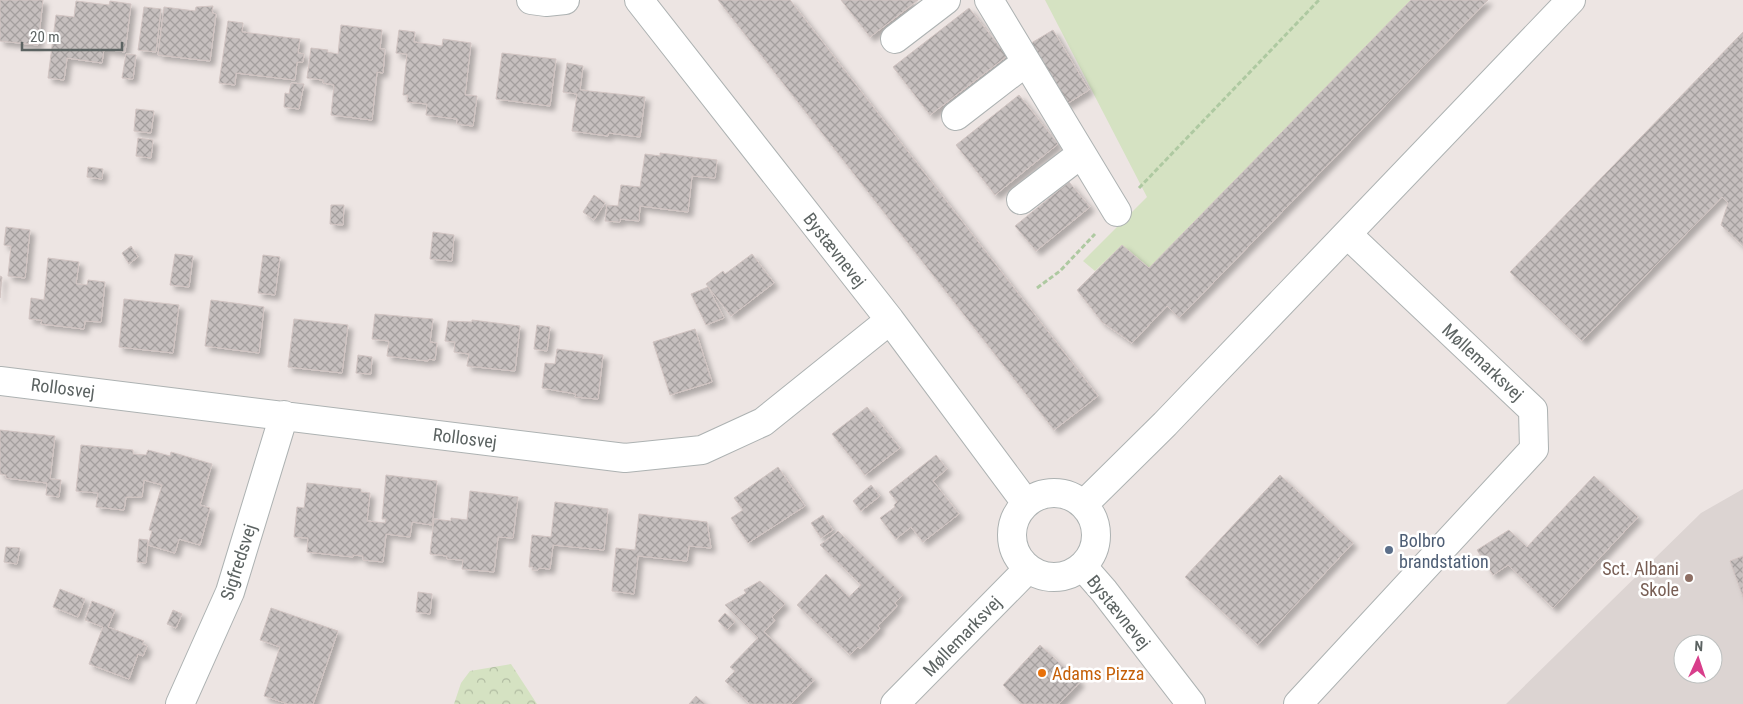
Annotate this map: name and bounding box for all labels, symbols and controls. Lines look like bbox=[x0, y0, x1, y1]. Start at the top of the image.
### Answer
scale bar bbox=[22, 20, 122, 52]
text: 20 m bbox=[30, 28, 60, 46]
street label: Bystævnevej bbox=[799, 209, 871, 291]
street label: Møllemarksvej bbox=[1438, 319, 1528, 405]
street label: Rollosvej bbox=[30, 374, 96, 402]
street label: Rollosvej bbox=[432, 424, 498, 452]
street label: Sigfredsvej bbox=[216, 521, 260, 603]
place label: Bolbro brandstation bbox=[1399, 530, 1489, 572]
marker: Bolbro brandstation bbox=[1383, 544, 1395, 556]
place label: Sct. Albani Skole bbox=[1602, 558, 1679, 600]
street label: Bystævnevej bbox=[1083, 571, 1155, 653]
marker: Sct. Albani Skole bbox=[1683, 572, 1695, 584]
street label: Møllemarksvej bbox=[919, 592, 1005, 680]
north arrow bbox=[1673, 634, 1723, 684]
text: N bbox=[1694, 638, 1703, 654]
place label: Adams Pizza bbox=[1052, 663, 1144, 684]
marker: Adams Pizza bbox=[1036, 667, 1048, 679]

